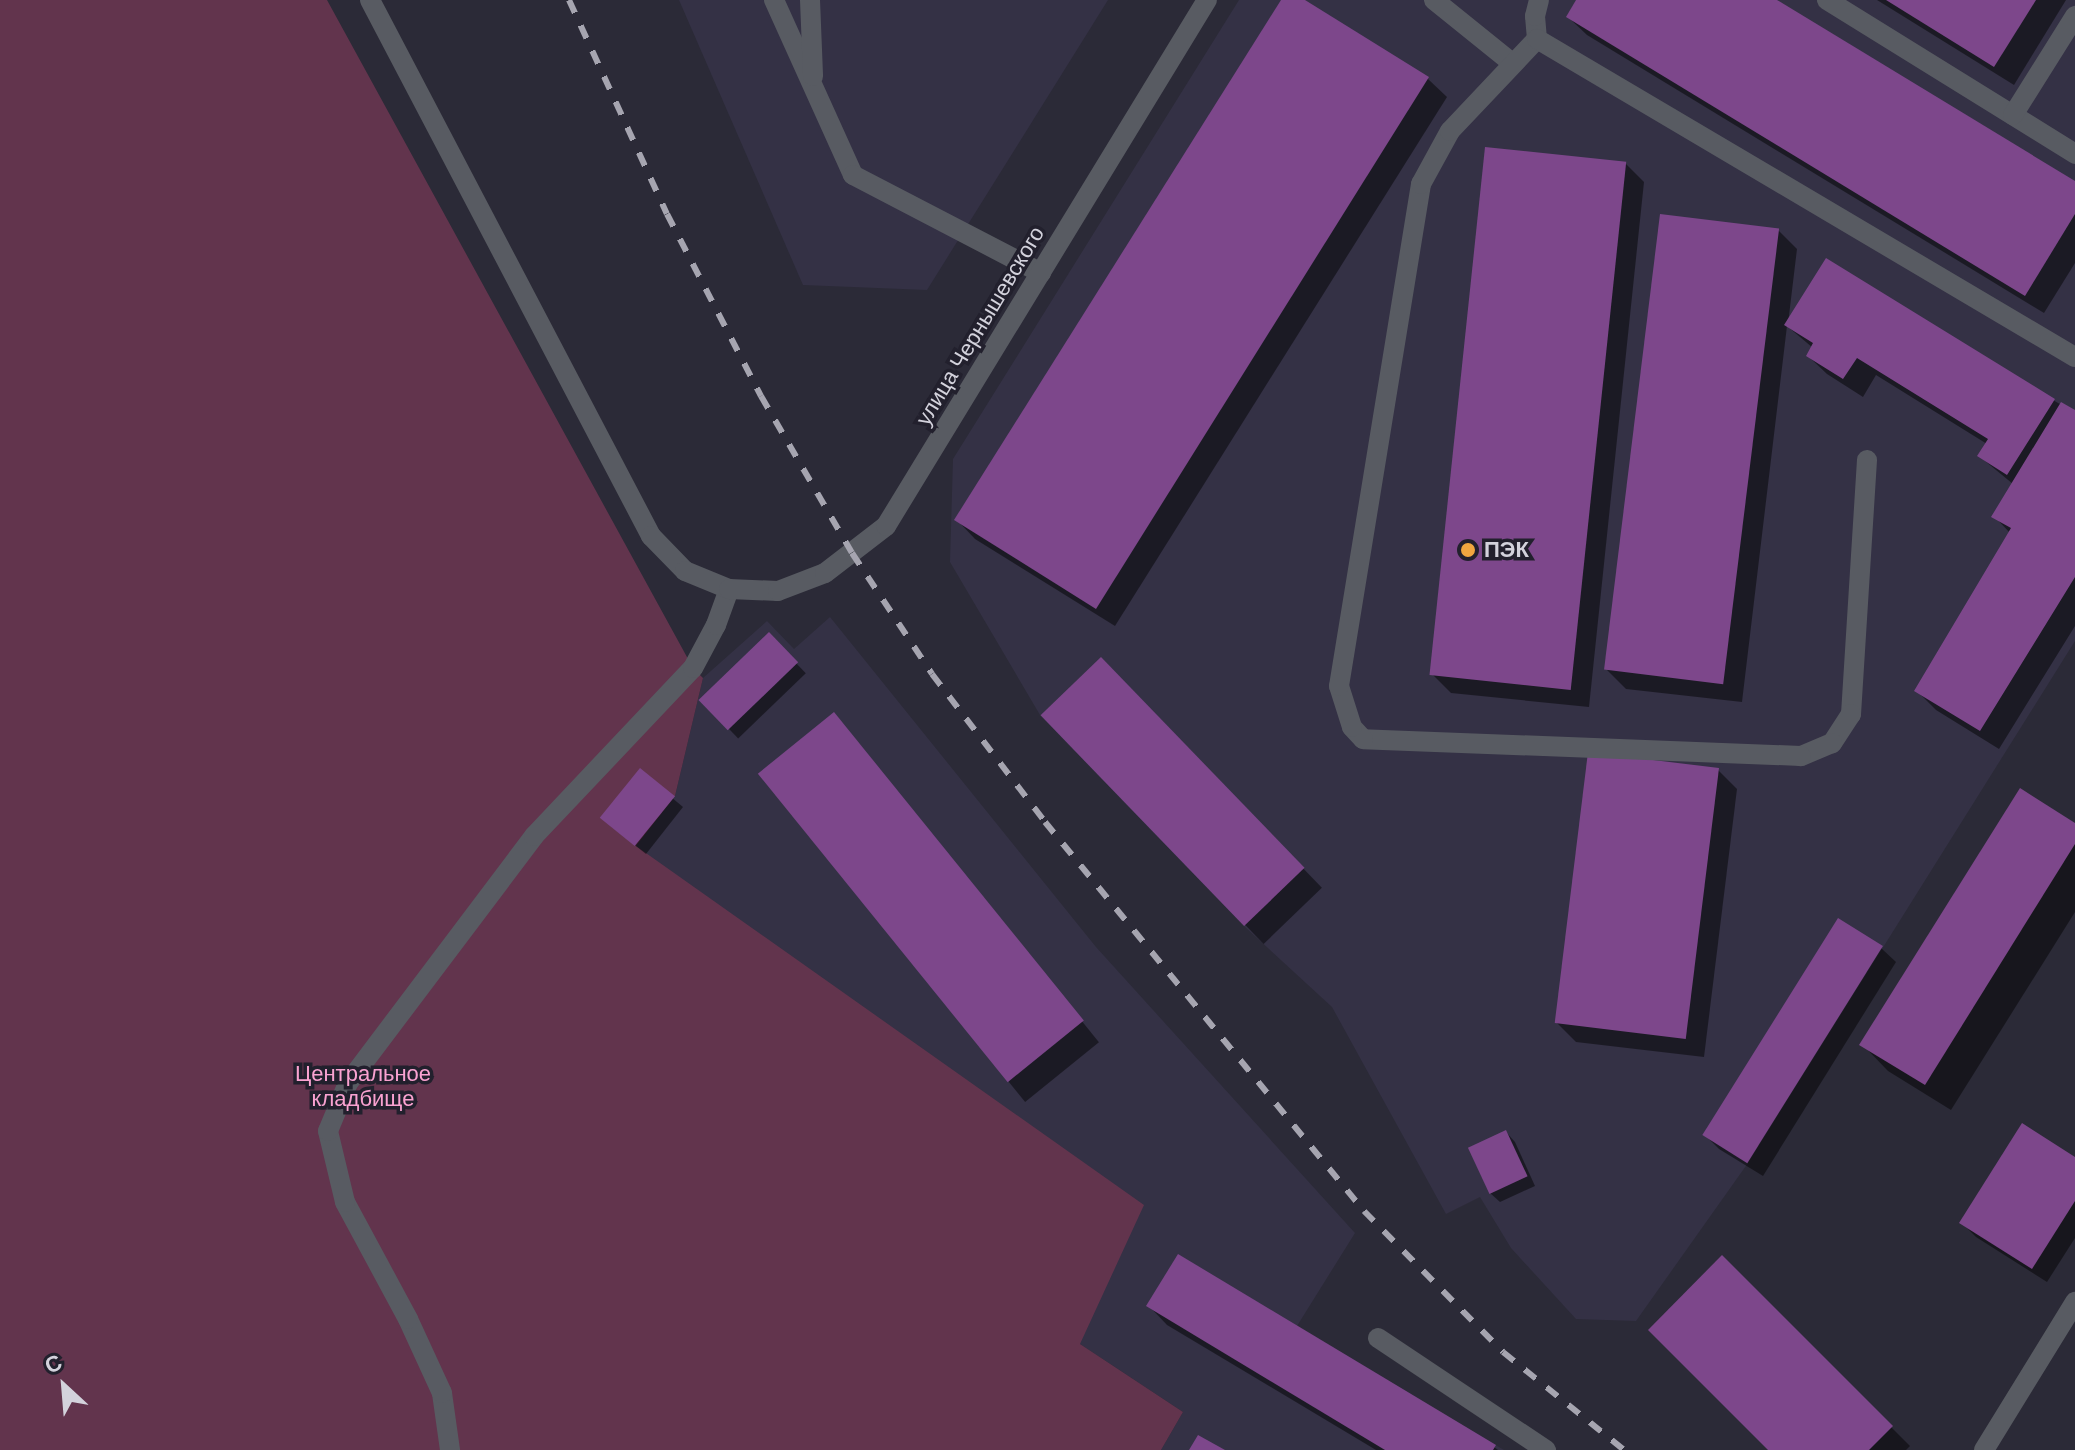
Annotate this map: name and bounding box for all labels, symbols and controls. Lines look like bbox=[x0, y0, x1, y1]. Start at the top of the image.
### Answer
street label: улица Чернышевского bbox=[910, 222, 1050, 430]
place label: ПЭК bbox=[1484, 537, 1529, 563]
marker: ПЭК bbox=[1459, 541, 1477, 559]
park label: Центральное кладбище bbox=[295, 1060, 431, 1112]
north arrow bbox=[24, 1346, 104, 1426]
text: С bbox=[40, 1347, 67, 1380]

